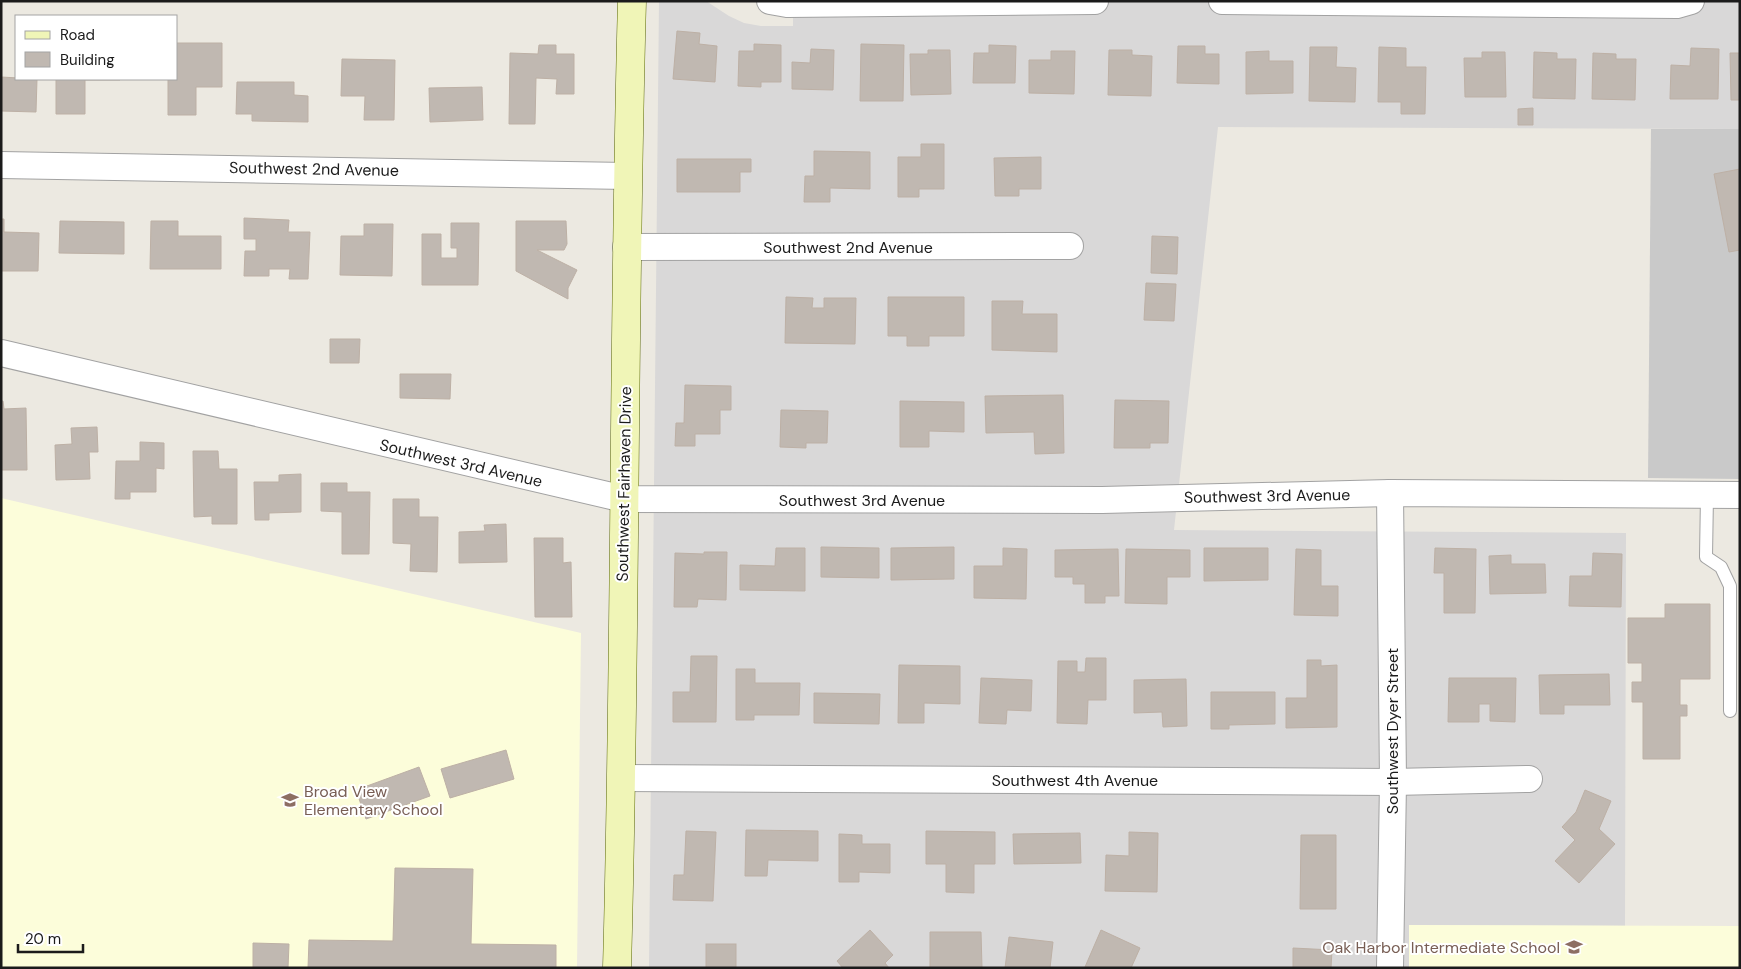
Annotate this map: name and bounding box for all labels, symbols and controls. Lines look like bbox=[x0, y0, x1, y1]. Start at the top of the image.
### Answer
legend bbox=[15, 15, 178, 80]
text: Road bbox=[60, 25, 95, 45]
text: Building bbox=[60, 50, 115, 70]
street label: Southwest 2nd Avenue bbox=[229, 157, 399, 181]
street label: Southwest 2nd Avenue bbox=[763, 237, 933, 258]
street label: Southwest Fairhaven Drive bbox=[612, 386, 636, 582]
street label: Southwest 3rd Avenue bbox=[378, 434, 544, 492]
street label: Southwest 3rd Avenue bbox=[1184, 484, 1350, 508]
street label: Southwest 3rd Avenue bbox=[779, 490, 945, 511]
street label: Southwest Dyer Street bbox=[1382, 648, 1403, 814]
street label: Southwest 4th Avenue bbox=[992, 770, 1158, 791]
place label: Broad View Elementary School bbox=[304, 781, 442, 820]
school or university icon: Broad View Elementary School bbox=[280, 790, 300, 810]
scale bar bbox=[18, 922, 82, 954]
text: 20 m bbox=[25, 929, 61, 949]
place label: Oak Harbor Intermediate School bbox=[1322, 937, 1560, 958]
school or university icon: Oak Harbor Intermediate School bbox=[1564, 937, 1584, 957]

